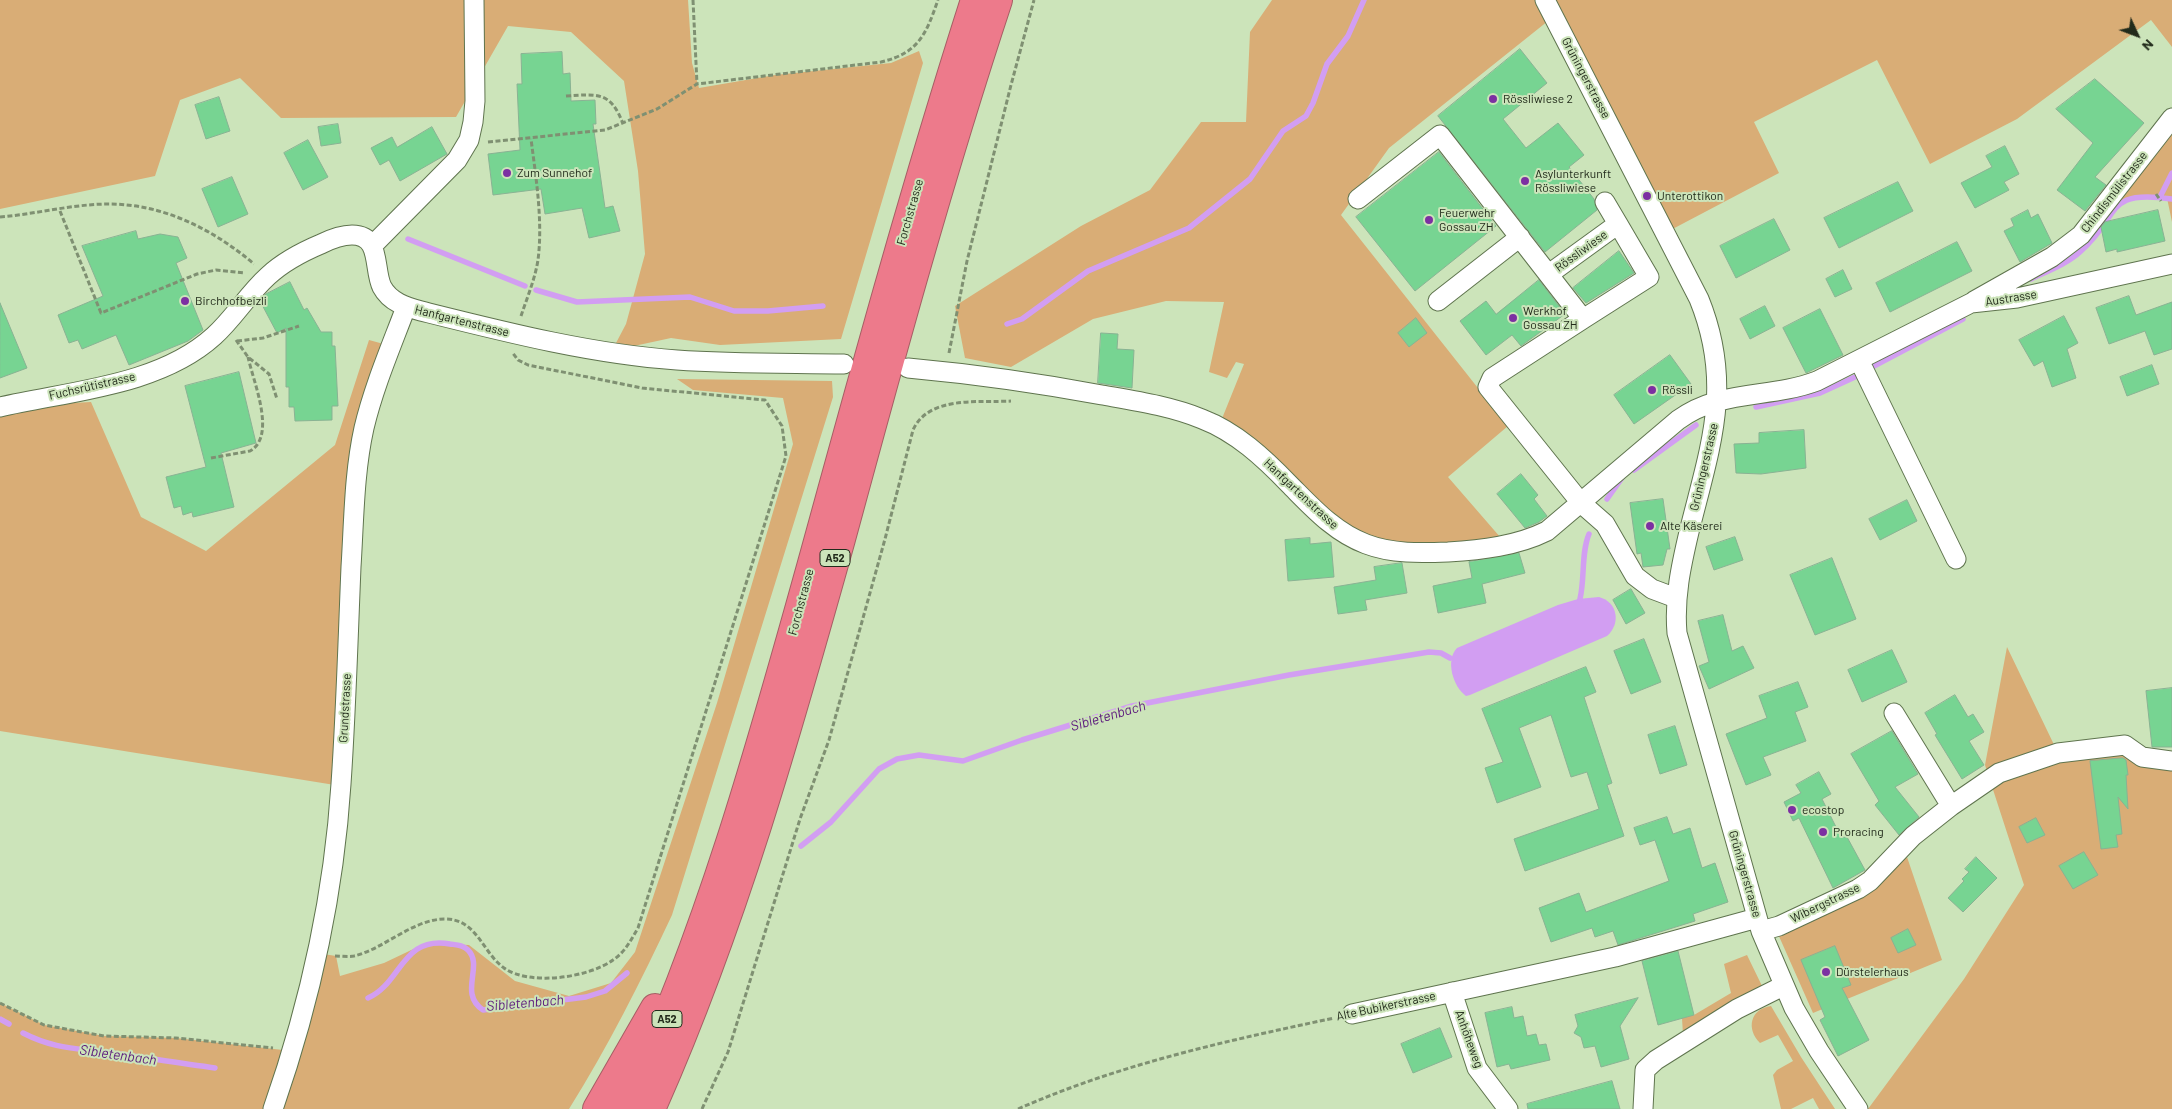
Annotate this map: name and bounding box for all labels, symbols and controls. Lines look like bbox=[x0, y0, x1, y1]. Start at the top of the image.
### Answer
north arrow bbox=[2112, 10, 2162, 60]
street label: Grüningerstrasse bbox=[1559, 35, 1613, 121]
text: N bbox=[2139, 36, 2158, 55]
place label: Rössliwiese 2 bbox=[1503, 92, 1573, 106]
marker: Rössliwiese 2 bbox=[1487, 93, 1499, 105]
street label: Chindismülistrasse bbox=[2078, 148, 2150, 236]
place label: Zum Sunnehof bbox=[517, 166, 592, 180]
marker: Zum Sunnehof bbox=[501, 167, 513, 179]
place label: Asylunterkunft Rössliwiese bbox=[1535, 167, 1611, 195]
marker: Asylunterkunft Rössliwiese bbox=[1519, 175, 1531, 187]
street label: Forchstrasse bbox=[894, 177, 926, 247]
place label: Unterottikon bbox=[1657, 189, 1723, 203]
marker: Unterottikon bbox=[1641, 190, 1653, 202]
place label: Feuerwehr Gossau ZH bbox=[1439, 206, 1495, 234]
marker: Feuerwehr Gossau ZH bbox=[1423, 214, 1435, 226]
street label: Rössliwiese bbox=[1552, 227, 1610, 275]
street label: Austrasse bbox=[1984, 287, 2038, 309]
place label: Birchhofbeizli bbox=[195, 294, 267, 308]
marker: Birchhofbeizli bbox=[179, 295, 191, 307]
street label: Hanfgartenstrasse bbox=[413, 302, 511, 340]
place label: Werkhof Gossau ZH bbox=[1523, 304, 1578, 332]
marker: Werkhof Gossau ZH bbox=[1507, 312, 1519, 324]
street label: Fuchsrütistrasse bbox=[47, 369, 137, 403]
place label: Rössli bbox=[1662, 383, 1693, 397]
marker: Rössli bbox=[1646, 384, 1658, 396]
street label: Grüningerstrasse bbox=[1687, 422, 1721, 512]
street label: Hanfgartenstrasse bbox=[1261, 456, 1341, 532]
place label: Alte Käserei bbox=[1660, 519, 1722, 533]
marker: Alte Käserei bbox=[1644, 520, 1656, 532]
road number: A52 bbox=[820, 550, 850, 566]
street label: Forchstrasse bbox=[785, 567, 817, 637]
street label: Grundstrasse bbox=[336, 673, 354, 743]
water label: Sibletenbach bbox=[1068, 697, 1148, 735]
place label: ecostop bbox=[1802, 803, 1844, 817]
marker: ecostop bbox=[1786, 804, 1798, 816]
place label: Proracing bbox=[1833, 825, 1884, 839]
marker: Proracing bbox=[1817, 826, 1829, 838]
street label: Grüningerstrasse bbox=[1726, 829, 1764, 919]
street label: Wibergstrasse bbox=[1788, 880, 1862, 926]
place label: Dürstelerhaus bbox=[1836, 965, 1909, 979]
marker: Dürstelerhaus bbox=[1820, 966, 1832, 978]
street label: Alte Bubikerstrasse bbox=[1335, 988, 1437, 1024]
water label: Sibletenbach bbox=[486, 991, 564, 1015]
street label: Anhöheweg bbox=[1452, 1008, 1486, 1070]
road number: A52 bbox=[652, 1011, 682, 1028]
water label: Sibletenbach bbox=[78, 1041, 158, 1069]

